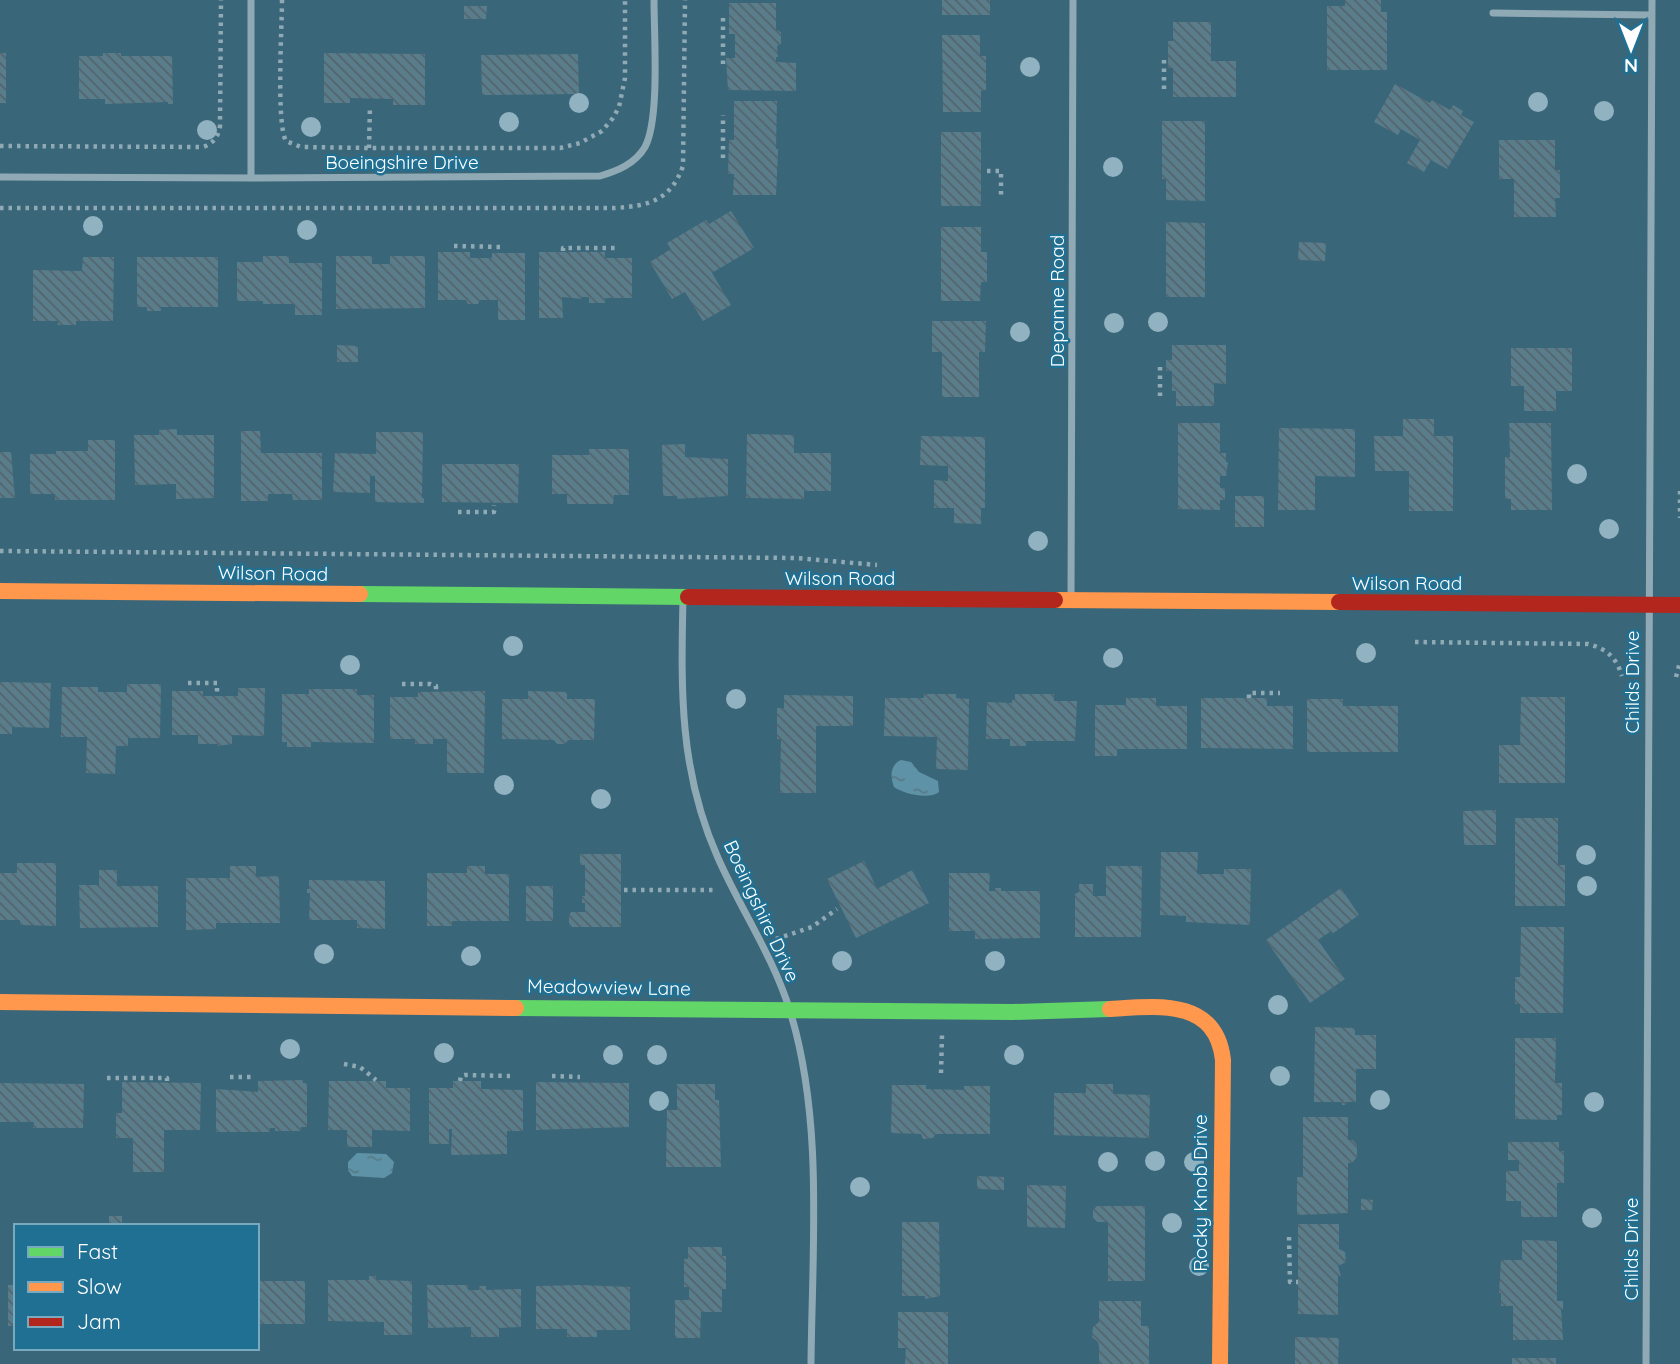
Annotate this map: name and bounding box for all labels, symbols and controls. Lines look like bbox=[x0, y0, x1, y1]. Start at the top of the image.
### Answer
north arrow bbox=[1596, 14, 1666, 84]
text: N bbox=[1624, 54, 1638, 78]
street label: Boeingshire Drive bbox=[325, 150, 479, 174]
street label: Depanne Road bbox=[1045, 235, 1069, 367]
street label: Wilson Road bbox=[218, 560, 328, 586]
street label: Wilson Road bbox=[785, 566, 895, 590]
street label: Wilson Road bbox=[1352, 571, 1462, 595]
street label: Childs Drive bbox=[1620, 631, 1644, 733]
street label: Boeingshire Drive bbox=[719, 836, 805, 986]
street label: Meadowview Lane bbox=[527, 974, 691, 1000]
street label: Rocky Knob Drive bbox=[1188, 1114, 1212, 1272]
street label: Childs Drive bbox=[1619, 1198, 1643, 1300]
legend bbox=[14, 1224, 259, 1350]
text: Fast bbox=[77, 1238, 118, 1264]
text: Slow bbox=[77, 1273, 122, 1299]
text: Jam bbox=[77, 1308, 121, 1334]

